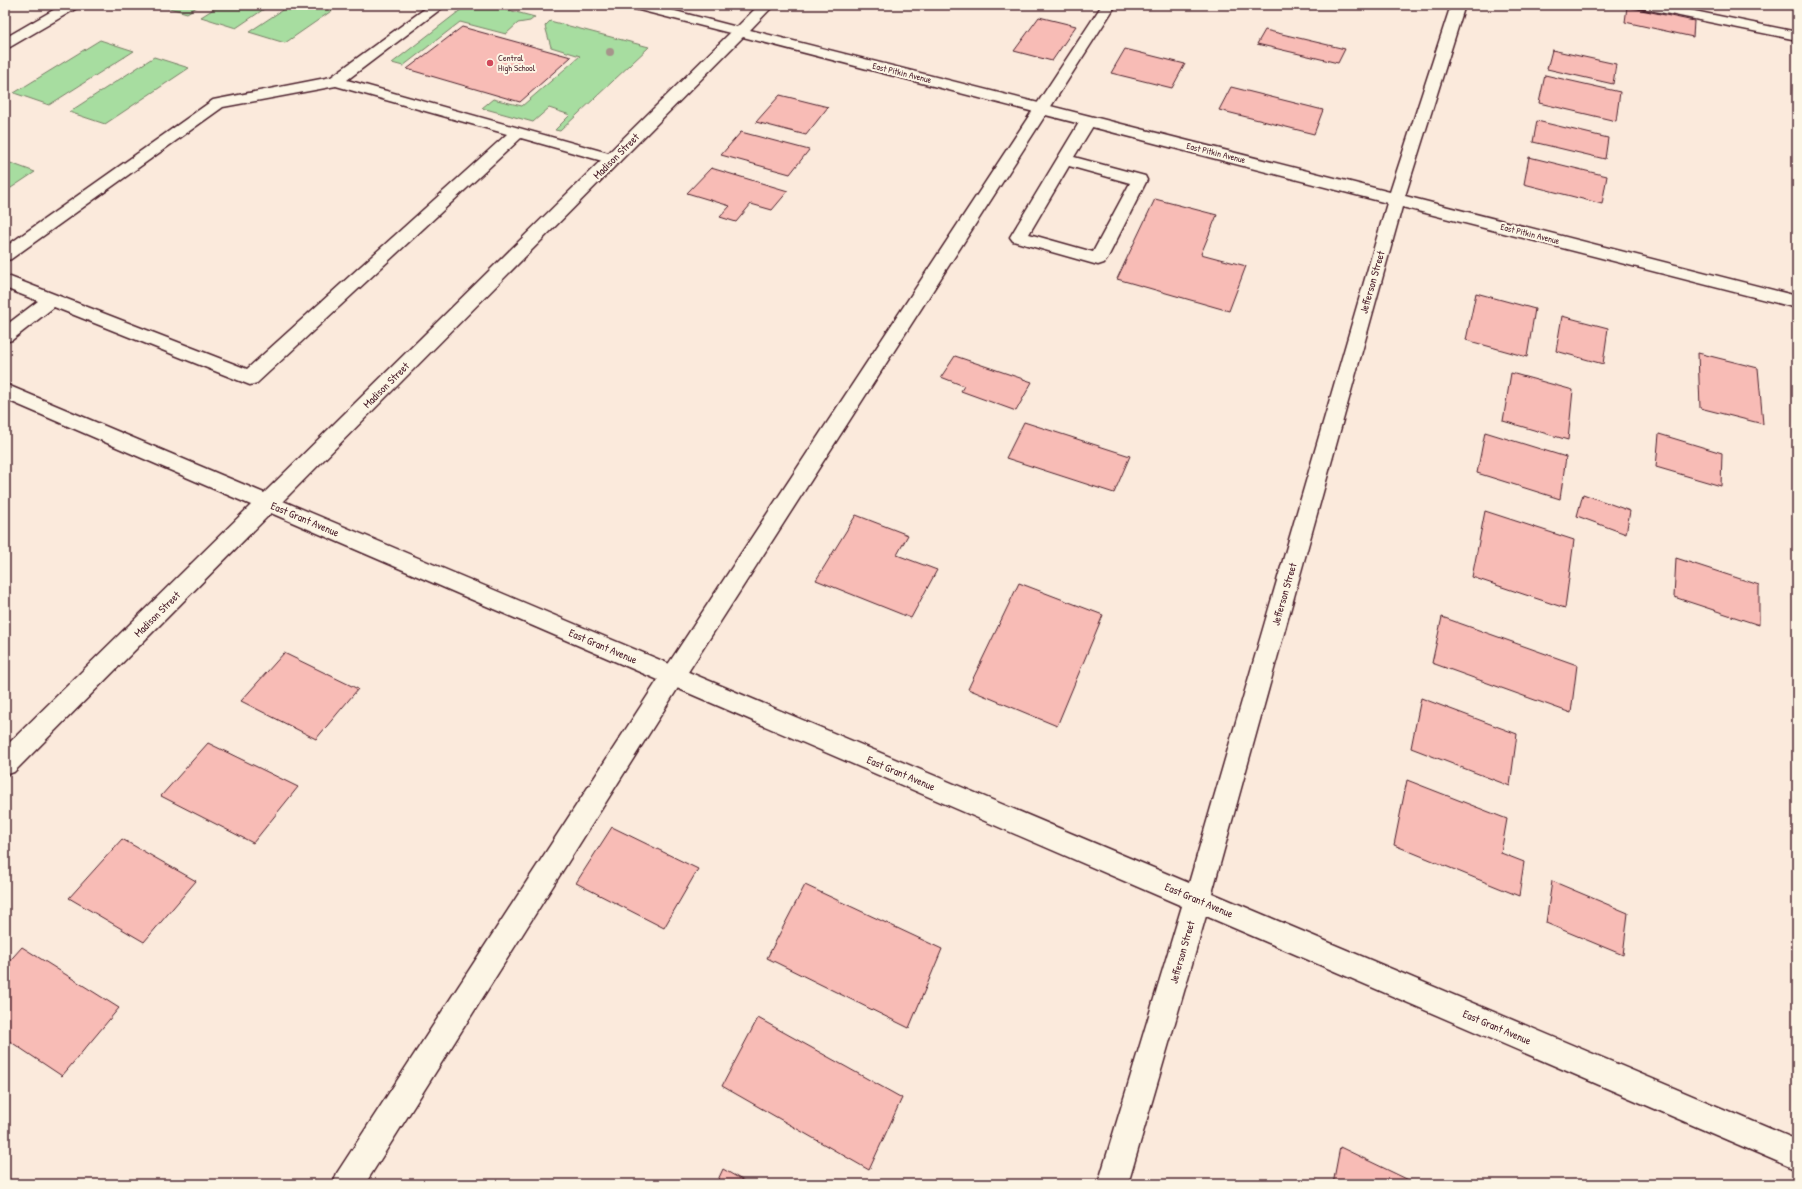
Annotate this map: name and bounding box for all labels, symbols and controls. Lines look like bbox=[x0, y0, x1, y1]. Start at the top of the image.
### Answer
place label: Central High School bbox=[498, 52, 536, 74]
marker: Central High School bbox=[485, 58, 495, 68]
street label: East Pitkin Avenue bbox=[871, 60, 933, 86]
street label: Madison Street bbox=[590, 130, 642, 182]
street label: East Pitkin Avenue bbox=[1185, 140, 1247, 166]
street label: East Pitkin Avenue bbox=[1499, 221, 1561, 247]
street label: Jefferson Street bbox=[1356, 249, 1388, 315]
street label: Madison Street bbox=[360, 359, 412, 411]
street label: East Grant Avenue bbox=[269, 498, 342, 540]
street label: Jefferson Street bbox=[1268, 561, 1300, 627]
street label: Madison Street bbox=[131, 588, 183, 640]
street label: East Grant Avenue bbox=[567, 625, 640, 667]
street label: East Grant Avenue bbox=[865, 752, 938, 794]
street label: East Grant Avenue bbox=[1163, 879, 1236, 921]
street label: Jefferson Street bbox=[1166, 919, 1198, 985]
street label: East Grant Avenue bbox=[1461, 1006, 1534, 1048]

